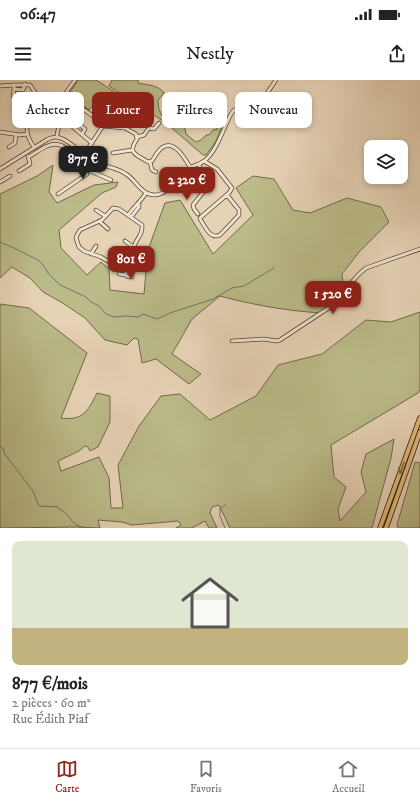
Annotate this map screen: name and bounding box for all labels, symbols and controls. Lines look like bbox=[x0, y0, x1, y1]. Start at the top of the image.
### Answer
text: 06:47 bbox=[20, 5, 56, 24]
icon: menu bbox=[12, 43, 34, 65]
text: Nestly bbox=[186, 43, 234, 65]
icon: share bbox=[386, 43, 408, 65]
chip: Acheter bbox=[12, 92, 84, 128]
chip: Louer bbox=[92, 92, 154, 128]
chip: Filtres bbox=[162, 92, 227, 128]
chip: Nouveau bbox=[235, 92, 312, 128]
map controls bbox=[364, 140, 408, 184]
button: layers bbox=[364, 140, 408, 184]
pin: 877 € bbox=[55, 146, 111, 180]
text: 877 € bbox=[68, 151, 98, 167]
pin: 2 320 € bbox=[150, 167, 224, 201]
text: 2 320 € bbox=[168, 172, 206, 188]
pin: 801 € bbox=[103, 246, 159, 280]
text: 801 € bbox=[117, 251, 145, 267]
pin: 1 520 € bbox=[296, 281, 370, 315]
text: 1 520 € bbox=[314, 286, 352, 302]
one-way arrow bbox=[397, 461, 405, 473]
icon: home bbox=[174, 567, 246, 639]
text: 877 €/mois bbox=[12, 673, 88, 695]
text: 2 pièces · 60 m² bbox=[12, 695, 91, 711]
text: Rue Édith Piaf bbox=[12, 711, 88, 727]
tab: Carte bbox=[55, 758, 79, 796]
tab: Favoris bbox=[190, 758, 222, 796]
tab: Accueil bbox=[332, 758, 365, 796]

